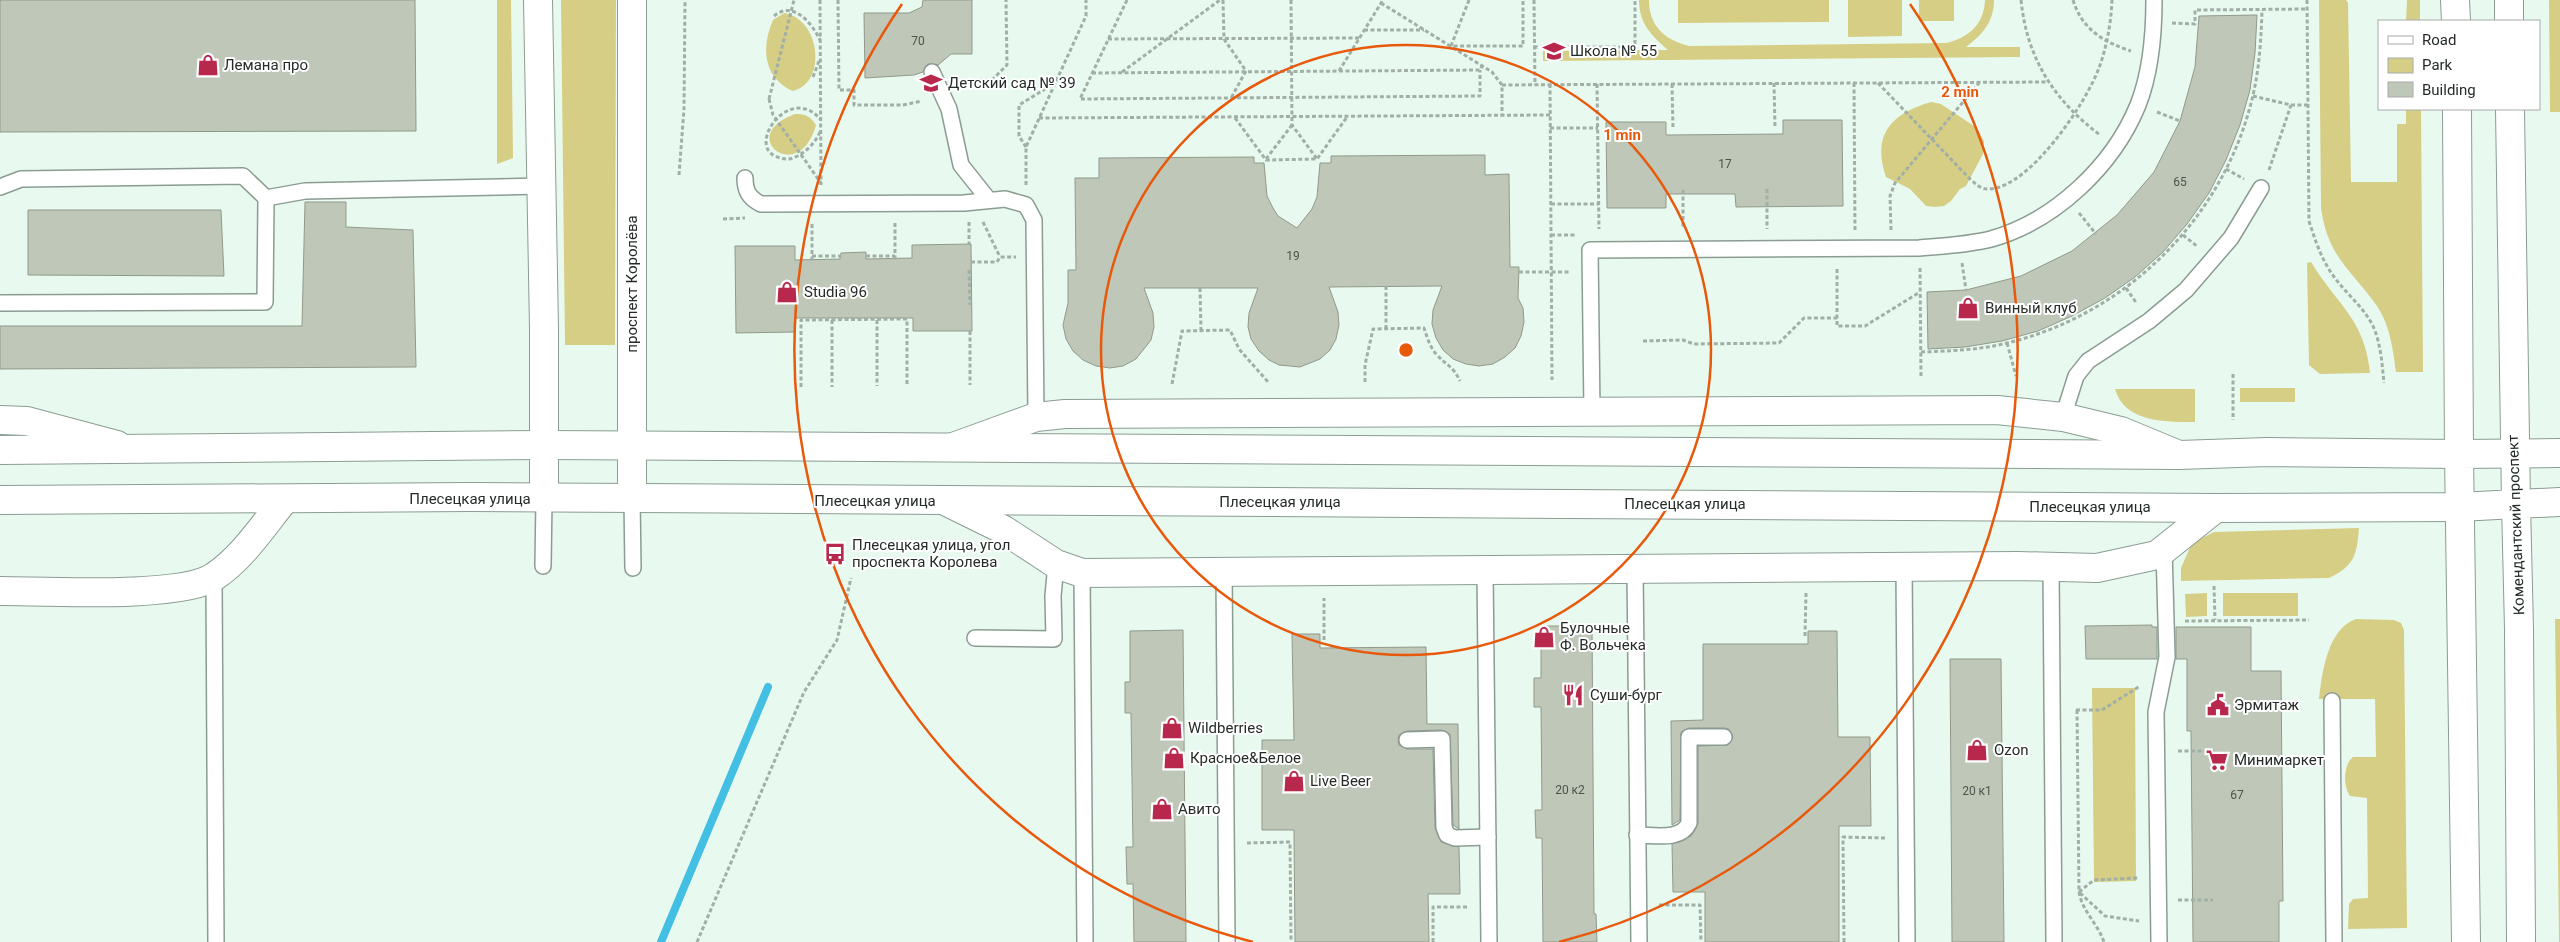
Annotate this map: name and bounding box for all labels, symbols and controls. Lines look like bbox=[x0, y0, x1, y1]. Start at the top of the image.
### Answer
legend bbox=[2378, 20, 2540, 110]
text: Road bbox=[2422, 31, 2456, 49]
house number: 70 bbox=[911, 34, 925, 48]
school or university icon: Школа № 55 bbox=[1541, 38, 1567, 64]
place label: Школа № 55 bbox=[1570, 42, 1657, 60]
shop icon: Лемана про bbox=[195, 52, 221, 78]
place label: Лемана про bbox=[224, 56, 308, 74]
text: Park bbox=[2422, 56, 2453, 74]
school or university icon: Детский сад № 39 bbox=[918, 70, 944, 96]
place label: Детский сад № 39 bbox=[948, 74, 1076, 92]
text: Building bbox=[2422, 81, 2476, 99]
text: 2 min bbox=[1941, 83, 1979, 101]
text: 1 min bbox=[1603, 126, 1641, 144]
house number: 17 bbox=[1718, 157, 1732, 171]
house number: 65 bbox=[2173, 175, 2187, 189]
street label: проспект Королёва bbox=[623, 215, 641, 353]
house number: 19 bbox=[1286, 249, 1300, 263]
shop icon: Studia 96 bbox=[774, 279, 800, 305]
place label: Studia 96 bbox=[804, 283, 867, 301]
shop icon: Винный клуб bbox=[1955, 295, 1981, 321]
place label: Винный клуб bbox=[1985, 299, 2077, 317]
centre of rings bbox=[1397, 341, 1415, 359]
street label: Комендантский проспект bbox=[2504, 434, 2528, 616]
street label: Плесецкая улица bbox=[409, 490, 531, 508]
street label: Плесецкая улица bbox=[814, 492, 936, 510]
street label: Плесецкая улица bbox=[1219, 493, 1341, 511]
street label: Плесецкая улица bbox=[1624, 495, 1746, 513]
street label: Плесецкая улица bbox=[2029, 498, 2151, 516]
place label: Плесецкая улица, угол проспекта Королева bbox=[852, 536, 1010, 571]
bus stop icon: Плесецкая улица, угол проспекта Королева bbox=[822, 541, 848, 567]
place label: Булочные Ф. Вольчека bbox=[1560, 619, 1646, 654]
shop icon: Булочные Ф. Вольчека bbox=[1531, 624, 1557, 650]
restaurant icon: Суши-бург bbox=[1560, 682, 1586, 708]
place label: Суши-бург bbox=[1590, 686, 1663, 704]
public building icon: Эрмитаж bbox=[2205, 692, 2231, 718]
place label: Эрмитаж bbox=[2234, 696, 2300, 714]
shop icon: Wildberries bbox=[1159, 715, 1185, 741]
place label: Wildberries bbox=[1188, 719, 1263, 737]
shop icon: Ozon bbox=[1964, 737, 1990, 763]
place label: Ozon bbox=[1994, 741, 2028, 759]
shop icon: Красное&Белое bbox=[1161, 745, 1187, 771]
supermarket icon: Минимаркет bbox=[2204, 747, 2230, 773]
place label: Красное&Белое bbox=[1190, 749, 1301, 767]
place label: Минимаркет bbox=[2234, 751, 2324, 769]
shop icon: Live Beer bbox=[1281, 768, 1307, 794]
place label: Live Beer bbox=[1310, 772, 1371, 790]
house number: 20 к2 bbox=[1555, 783, 1585, 797]
house number: 20 к1 bbox=[1962, 784, 1992, 798]
house number: 67 bbox=[2230, 788, 2244, 802]
shop icon: Авито bbox=[1149, 796, 1175, 822]
place label: Авито bbox=[1178, 800, 1220, 818]

